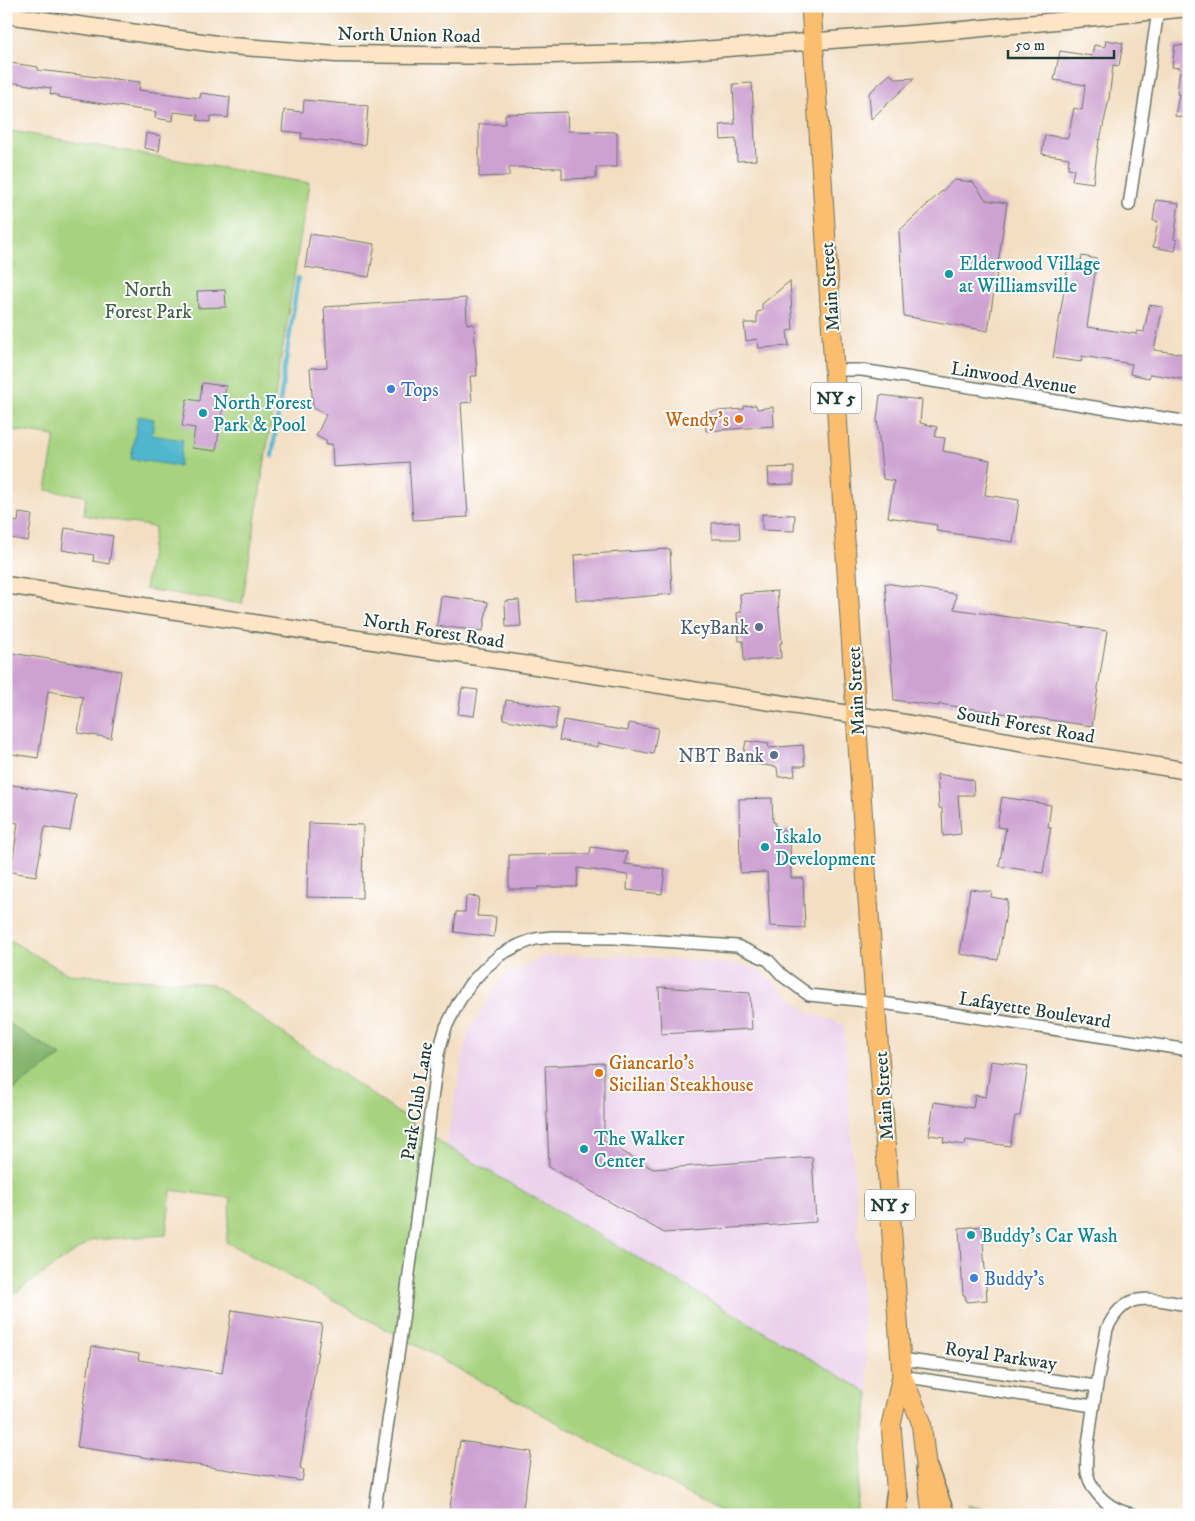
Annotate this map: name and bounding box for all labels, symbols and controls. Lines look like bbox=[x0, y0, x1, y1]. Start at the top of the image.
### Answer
street label: North Union Road bbox=[337, 23, 481, 48]
scale bar bbox=[1008, 28, 1114, 60]
text: 50 m bbox=[1015, 36, 1045, 55]
street label: Main Street bbox=[816, 242, 845, 332]
place label: Elderwood Village at Williamsville bbox=[959, 253, 1100, 298]
marker: Elderwood Village at Williamsville bbox=[943, 268, 955, 280]
park label: North Forest Park bbox=[104, 279, 192, 324]
street label: Linwood Avenue bbox=[949, 357, 1079, 400]
place label: Tops bbox=[401, 379, 439, 402]
road number: NY 5 bbox=[811, 382, 861, 413]
marker: Tops bbox=[385, 383, 397, 395]
place label: North Forest Park & Pool bbox=[213, 392, 312, 437]
marker: North Forest Park & Pool bbox=[197, 407, 209, 419]
place label: Wendy's bbox=[664, 409, 729, 432]
marker: Wendy's bbox=[733, 413, 745, 425]
street label: North Forest Road bbox=[362, 609, 506, 654]
place label: KeyBank bbox=[680, 617, 750, 640]
marker: KeyBank bbox=[753, 621, 765, 633]
street label: Main Street bbox=[843, 646, 870, 736]
street label: South Forest Road bbox=[955, 702, 1097, 749]
place label: NBT Bank bbox=[678, 745, 765, 768]
marker: NBT Bank bbox=[768, 749, 780, 761]
place label: Iskalo Development bbox=[775, 826, 876, 871]
marker: Iskalo Development bbox=[759, 841, 771, 853]
street label: Lafayette Boulevard bbox=[957, 987, 1113, 1034]
street label: Park Club Lane bbox=[397, 1040, 438, 1162]
street label: Main Street bbox=[870, 1051, 899, 1141]
place label: Giancarlo’s Sicilian Steakhouse bbox=[609, 1052, 754, 1097]
marker: Giancarlo’s Sicilian Steakhouse bbox=[593, 1067, 605, 1079]
place label: The Walker Center bbox=[594, 1128, 684, 1173]
marker: The Walker Center bbox=[578, 1143, 590, 1155]
road number: NY 5 bbox=[865, 1190, 915, 1220]
place label: Buddy's Car Wash bbox=[981, 1225, 1118, 1248]
marker: Buddy's Car Wash bbox=[965, 1229, 977, 1241]
place label: Buddy's bbox=[984, 1268, 1044, 1291]
marker: Buddy's bbox=[968, 1272, 980, 1284]
street label: Royal Parkway bbox=[943, 1337, 1059, 1376]

